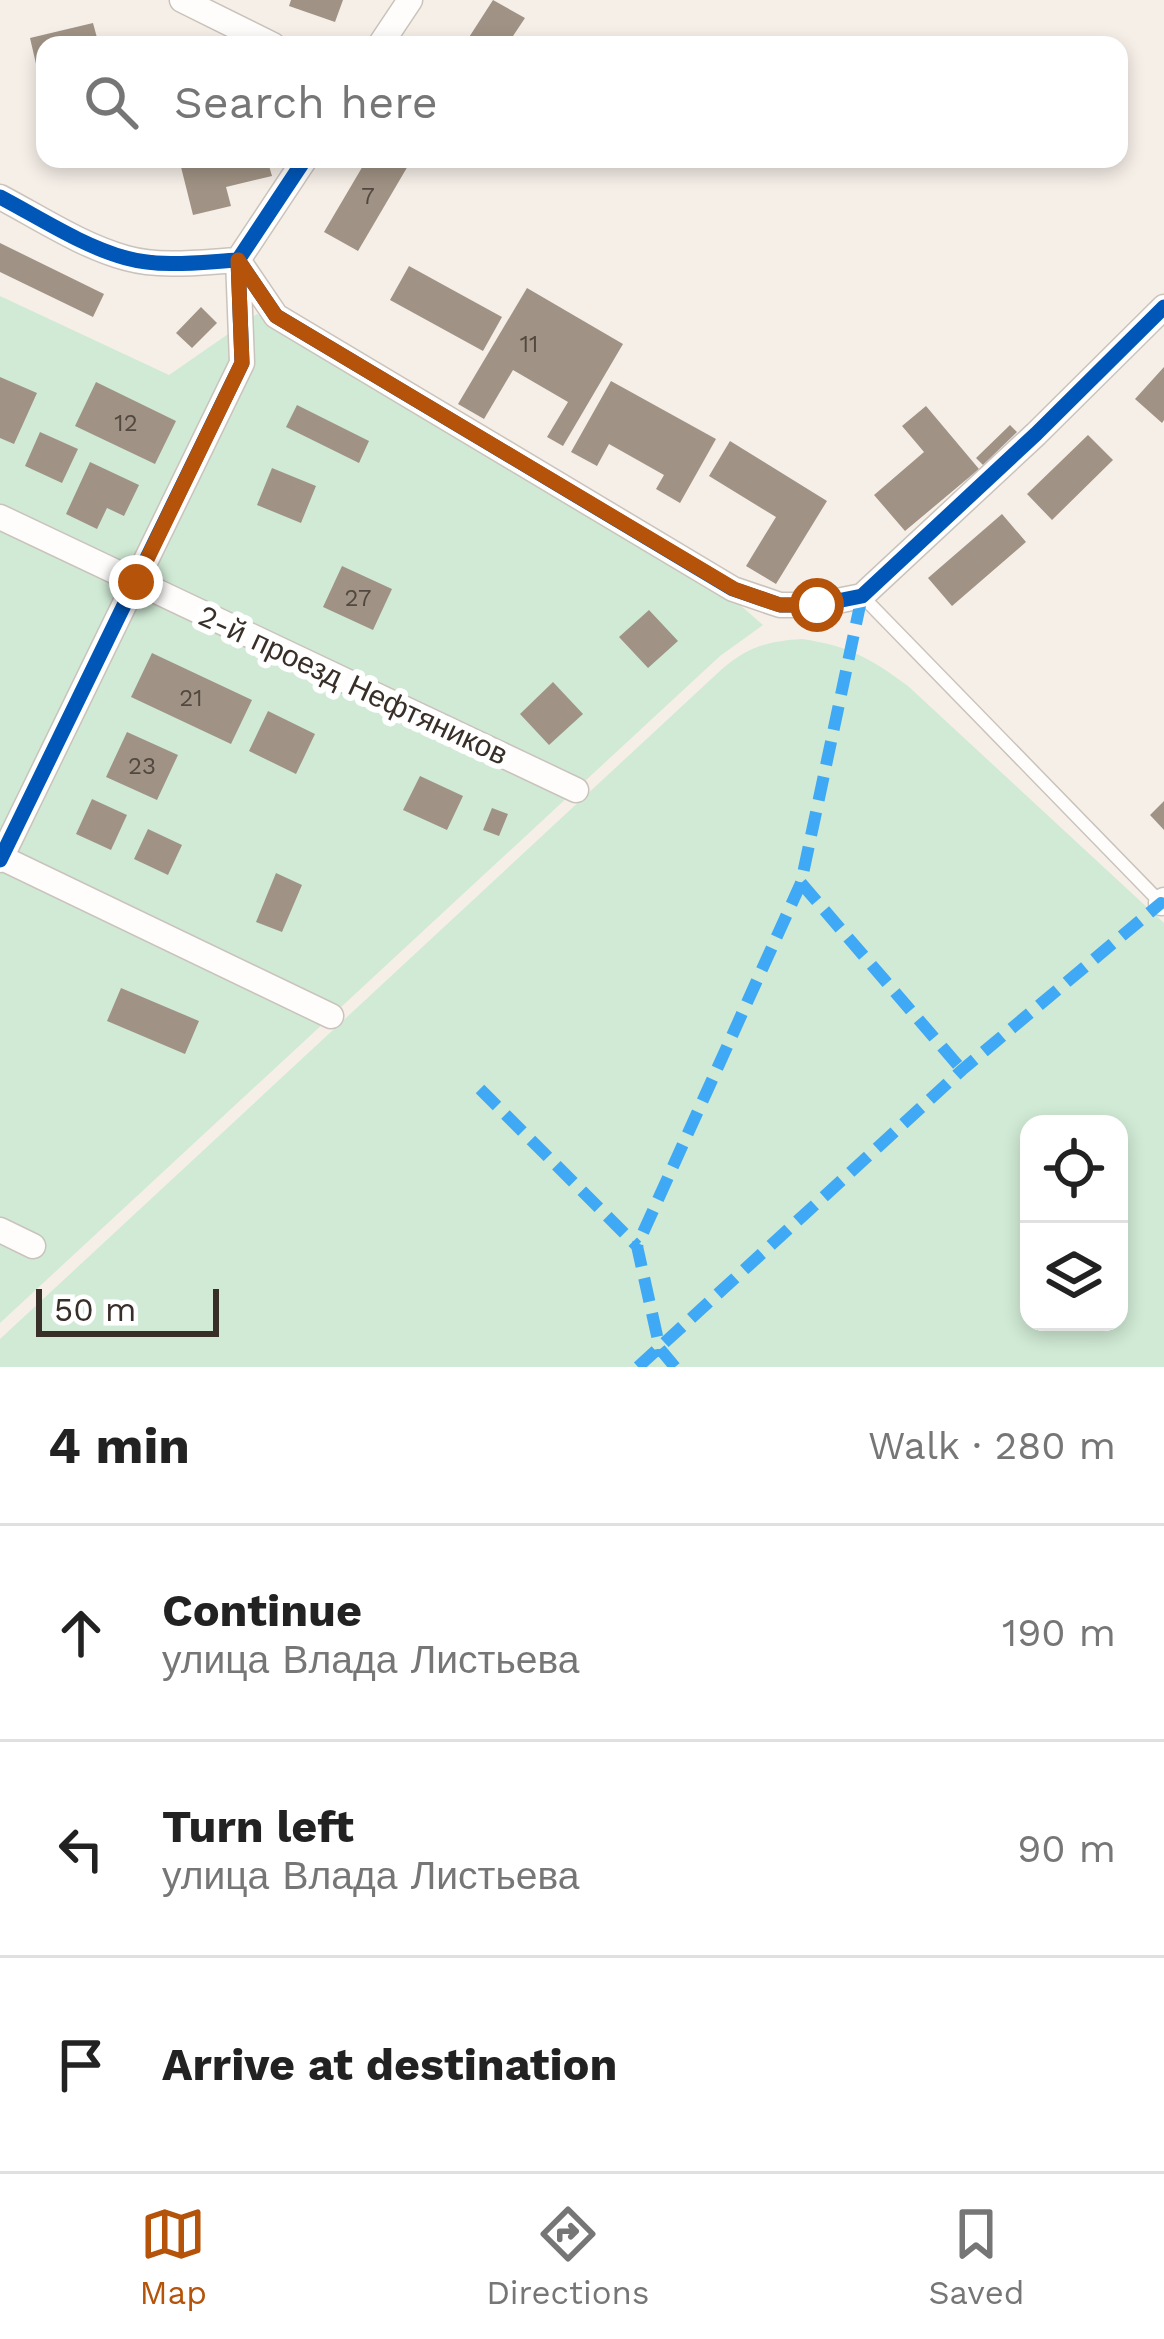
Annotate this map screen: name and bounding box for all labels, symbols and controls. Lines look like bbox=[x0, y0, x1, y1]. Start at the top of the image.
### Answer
search box bbox=[36, 36, 1128, 168]
icon: search bbox=[78, 69, 144, 135]
text: Search here bbox=[174, 76, 438, 129]
house number: 7 bbox=[361, 182, 375, 210]
house number: 11 bbox=[520, 330, 538, 358]
house number: 12 bbox=[114, 409, 138, 437]
route end bbox=[109, 555, 163, 609]
route start bbox=[790, 578, 844, 632]
house number: 27 bbox=[345, 584, 371, 612]
street label: 2-й проезд Нефтяников bbox=[193, 597, 514, 772]
house number: 21 bbox=[179, 684, 203, 712]
house number: 23 bbox=[128, 752, 156, 780]
map controls bbox=[1020, 1115, 1128, 1331]
button: locate bbox=[1020, 1115, 1128, 1223]
button: layers bbox=[1020, 1223, 1128, 1331]
scale bar bbox=[36, 1283, 219, 1336]
text: 50 m bbox=[54, 1290, 136, 1329]
text: 4 min bbox=[48, 1416, 190, 1475]
text: Walk · 280 m bbox=[868, 1423, 1116, 1468]
text: Continue bbox=[162, 1584, 362, 1637]
icon: ahead bbox=[48, 1600, 114, 1666]
text: 190 m bbox=[1002, 1610, 1116, 1655]
text: улица Влада Листьева bbox=[162, 1637, 579, 1682]
text: Turn left bbox=[162, 1800, 354, 1853]
icon: left bbox=[48, 1816, 114, 1882]
text: 90 m bbox=[1017, 1826, 1116, 1871]
text: улица Влада Листьева bbox=[162, 1853, 579, 1898]
icon: arrive bbox=[48, 2032, 114, 2098]
text: Arrive at destination bbox=[162, 2038, 617, 2091]
tab: Map bbox=[140, 2201, 207, 2312]
tab: Directions bbox=[486, 2201, 649, 2312]
tab: Saved bbox=[929, 2201, 1024, 2312]

